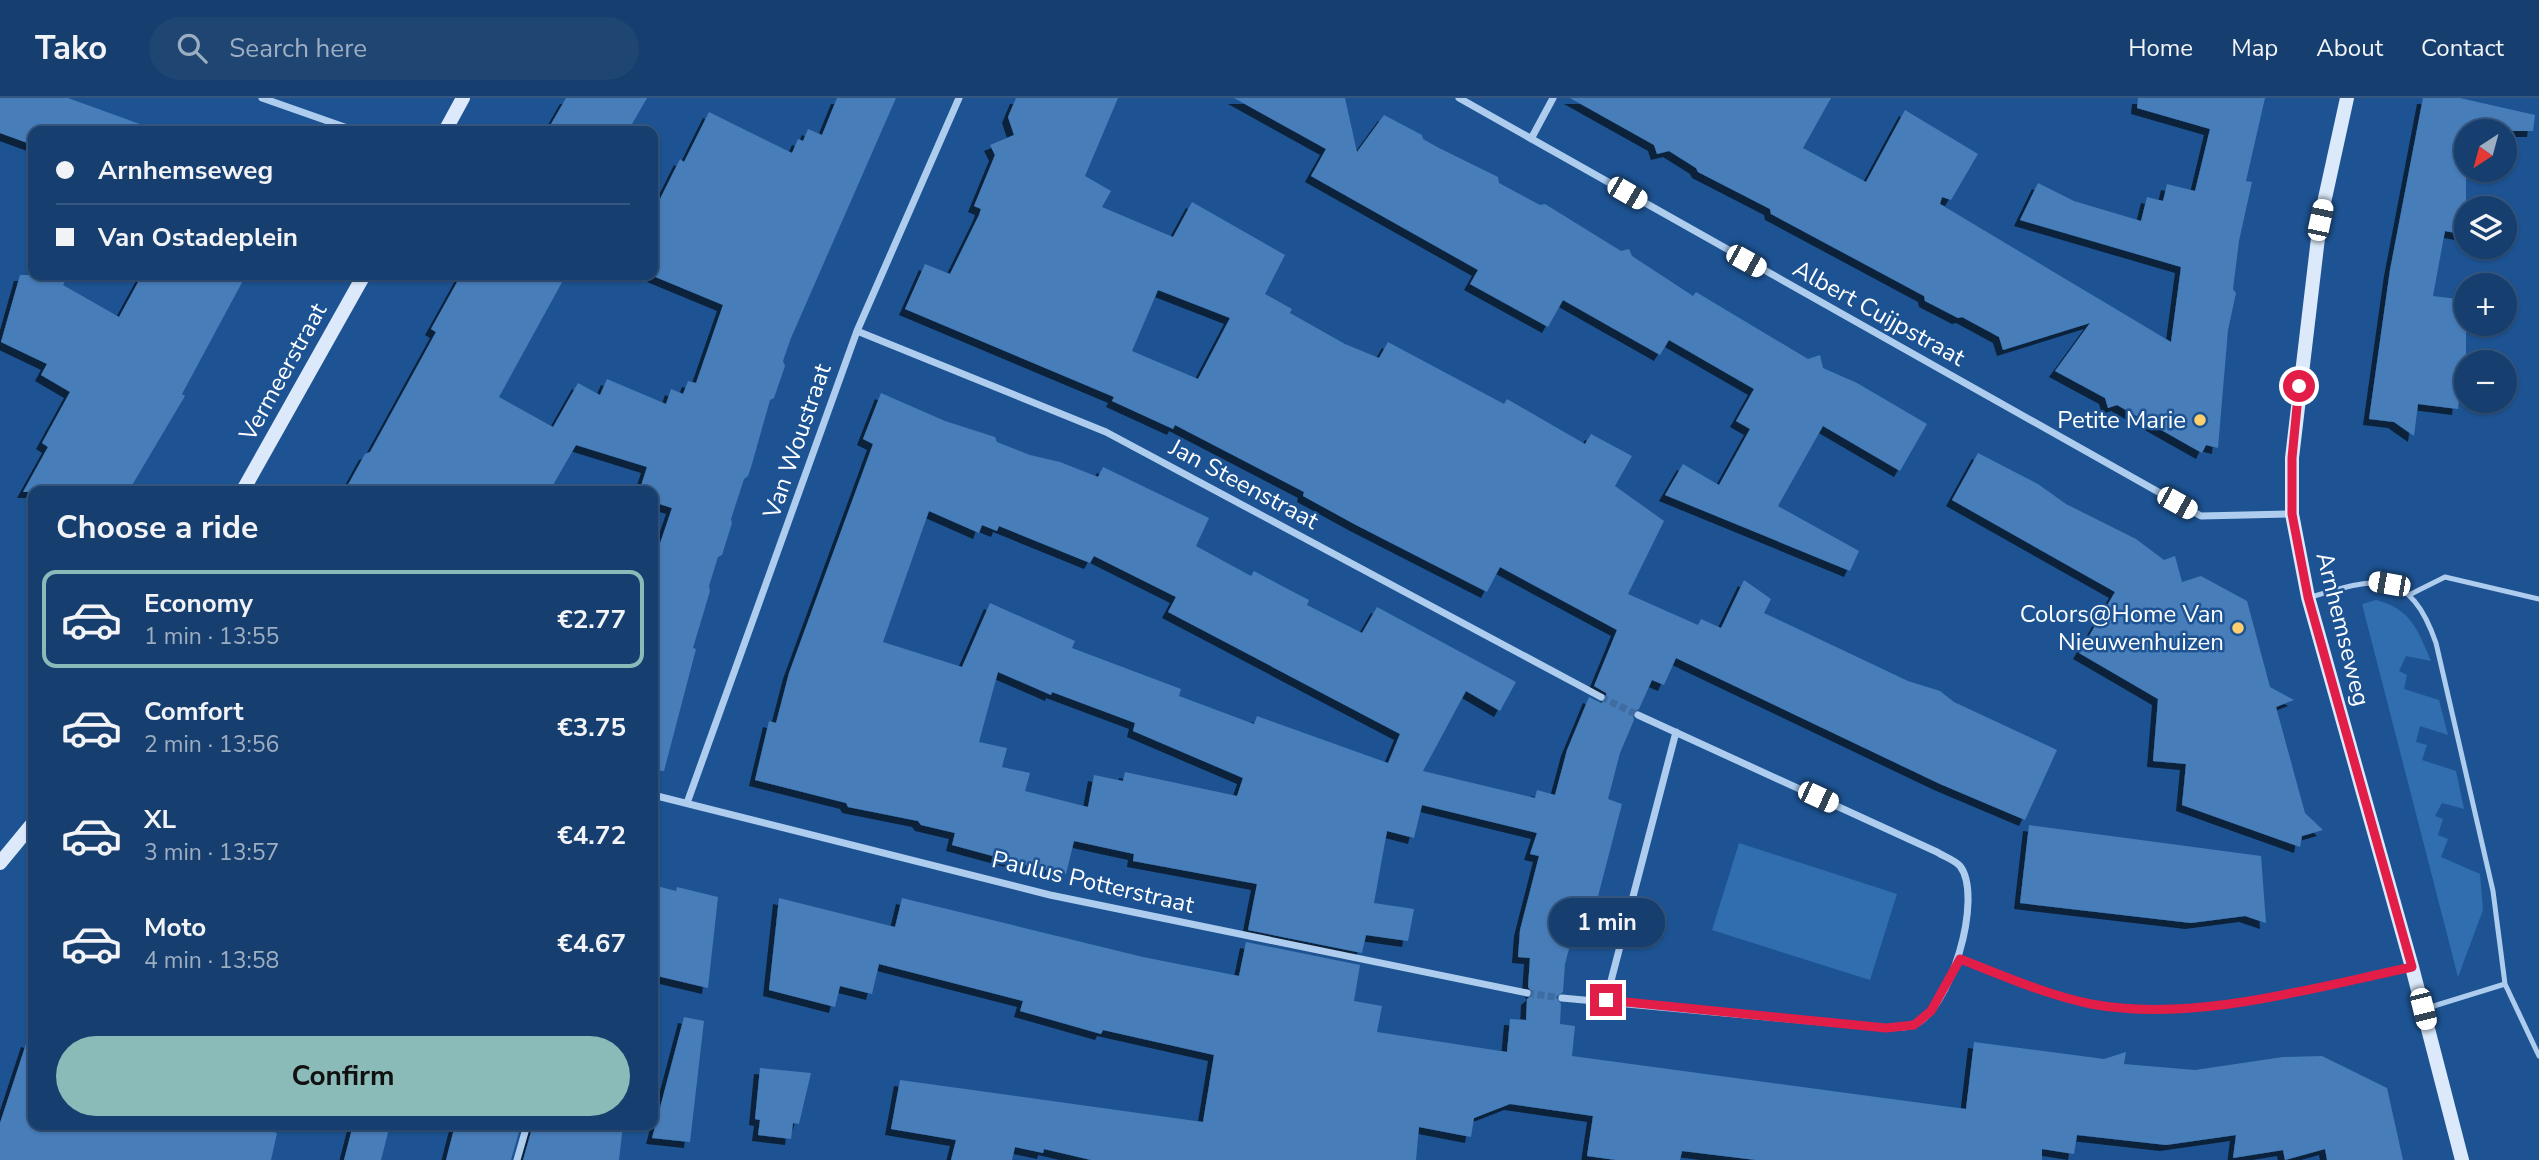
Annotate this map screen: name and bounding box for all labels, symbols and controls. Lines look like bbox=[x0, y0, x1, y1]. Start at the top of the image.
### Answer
search box bbox=[149, 17, 639, 80]
text: Tako bbox=[35, 26, 107, 71]
icon: search bbox=[173, 29, 211, 67]
text: Search here bbox=[229, 31, 367, 66]
text: Home bbox=[2128, 32, 2193, 64]
text: Map bbox=[2231, 32, 2278, 64]
text: About bbox=[2316, 32, 2383, 64]
text: Contact bbox=[2421, 32, 2504, 64]
north arrow bbox=[2454, 119, 2516, 182]
map controls bbox=[2454, 119, 2517, 413]
text: Arnhemseweg bbox=[98, 153, 273, 188]
car bbox=[1604, 173, 1651, 213]
button: layers bbox=[2454, 196, 2517, 259]
car bbox=[2306, 197, 2335, 243]
text: Van Ostadeplein bbox=[98, 220, 298, 255]
car bbox=[1723, 242, 1770, 280]
street label: Albert Cuijpstraat bbox=[1787, 252, 1971, 374]
button: + bbox=[2454, 273, 2517, 336]
street label: Vermeerstraat bbox=[231, 297, 334, 448]
button: − bbox=[2454, 350, 2517, 413]
street label: Van Woustraat bbox=[755, 359, 839, 524]
route start bbox=[2283, 370, 2315, 402]
place label: Petite Marie bbox=[2057, 404, 2186, 436]
marker: Petite Marie bbox=[2192, 412, 2208, 428]
street label: Jan Steenstraat bbox=[1163, 431, 1325, 537]
car bbox=[2154, 484, 2201, 522]
text: Choose a ride bbox=[56, 506, 258, 549]
street label: Arnhemseweg bbox=[2308, 549, 2378, 709]
car bbox=[2367, 570, 2412, 598]
text: Economy bbox=[144, 586, 253, 621]
icon: car bbox=[60, 588, 123, 651]
place label: Colors@Home Van Nieuwenhuizen bbox=[2020, 598, 2224, 658]
text: €2.77 bbox=[557, 602, 626, 637]
marker: Colors@Home Van Nieuwenhuizen bbox=[2230, 620, 2246, 636]
text: 1 min · 13:55 bbox=[144, 621, 279, 652]
text: Comfort bbox=[144, 694, 244, 729]
icon: car bbox=[60, 696, 123, 759]
text: €3.75 bbox=[557, 710, 626, 745]
text: 2 min · 13:56 bbox=[144, 729, 279, 760]
car bbox=[1795, 779, 1842, 815]
text: XL bbox=[144, 802, 176, 837]
icon: car bbox=[60, 804, 123, 867]
text: €4.72 bbox=[557, 818, 626, 853]
text: 3 min · 13:57 bbox=[144, 837, 279, 868]
street label: Paulus Potterstraat bbox=[989, 843, 1198, 921]
callout: 1 min bbox=[1548, 898, 1664, 948]
text: 1 min bbox=[1577, 907, 1637, 938]
text: Moto bbox=[144, 910, 206, 945]
icon: car bbox=[60, 912, 123, 975]
text: €4.67 bbox=[557, 926, 626, 961]
text: 4 min · 13:58 bbox=[144, 945, 279, 976]
route end bbox=[1590, 984, 1622, 1016]
car bbox=[2408, 986, 2439, 1032]
button: Confirm bbox=[56, 1036, 630, 1116]

